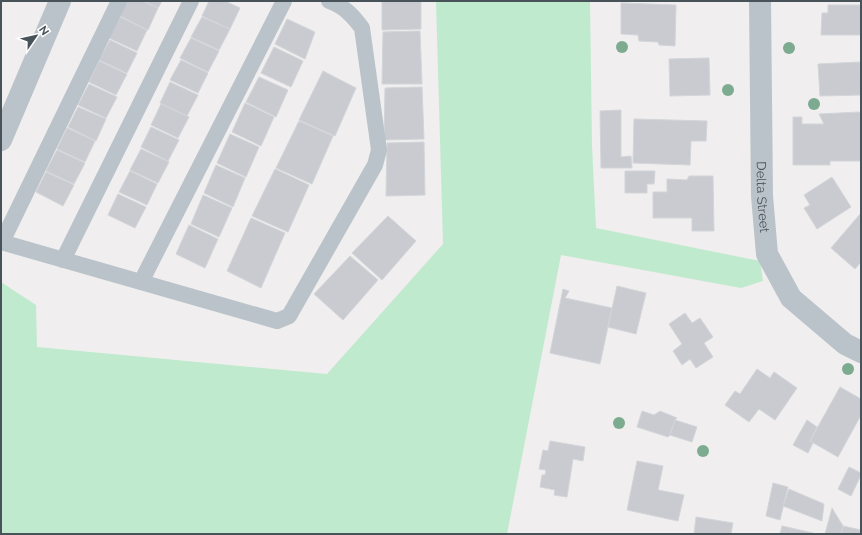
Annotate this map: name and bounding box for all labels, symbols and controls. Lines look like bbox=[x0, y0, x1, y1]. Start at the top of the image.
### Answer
north arrow bbox=[16, 16, 56, 56]
text: N bbox=[36, 24, 52, 38]
street label: Delta Street bbox=[754, 161, 772, 234]

